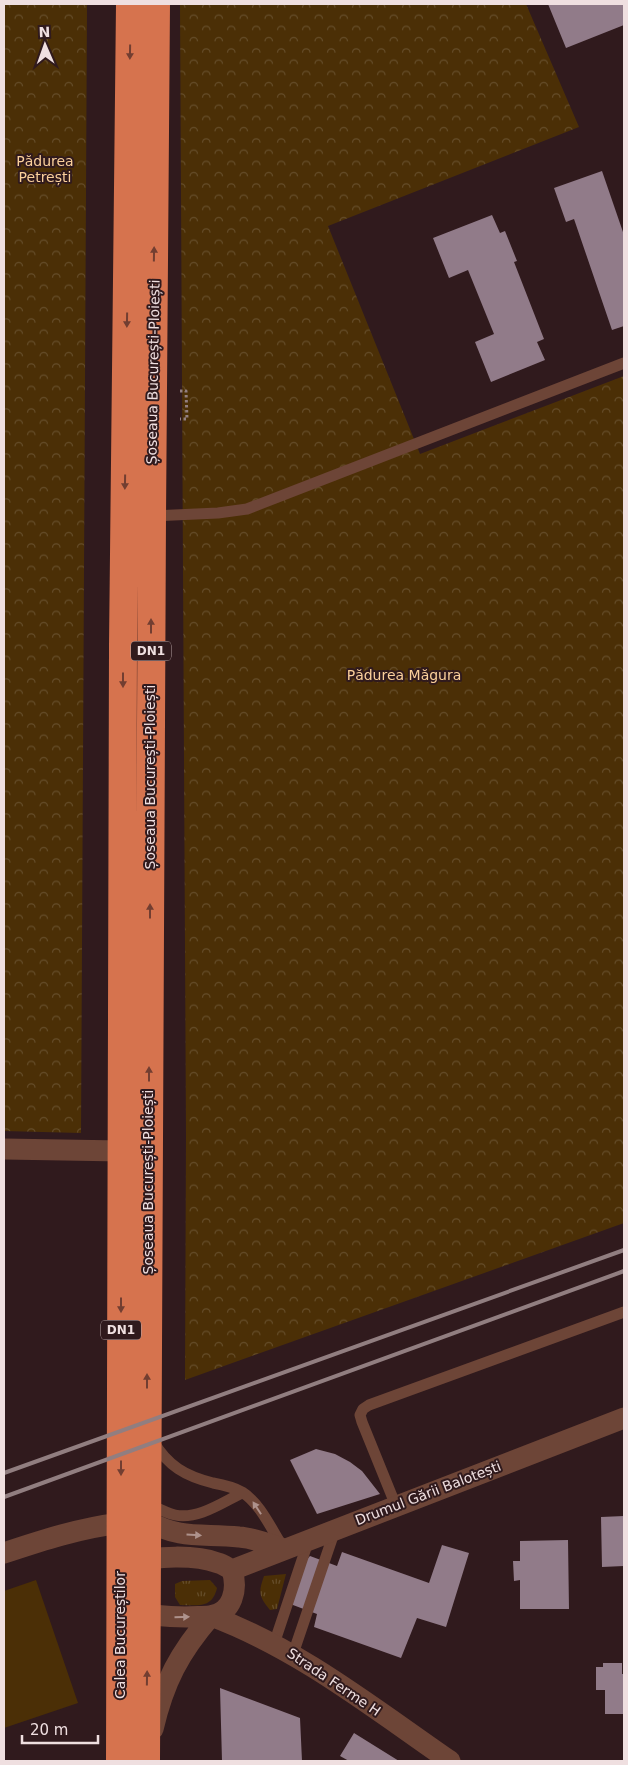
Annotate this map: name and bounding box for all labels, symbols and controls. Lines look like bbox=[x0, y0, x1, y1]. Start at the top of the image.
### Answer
north arrow bbox=[20, 20, 70, 70]
text: N bbox=[38, 24, 51, 40]
one-way arrow bbox=[126, 45, 134, 61]
park label: Pădurea Petrești bbox=[16, 153, 74, 186]
one-way arrow bbox=[150, 245, 158, 261]
street label: Șoseaua București-Ploiești bbox=[143, 279, 164, 465]
one-way arrow bbox=[123, 312, 131, 328]
one-way arrow bbox=[121, 475, 129, 491]
one-way arrow bbox=[147, 618, 155, 634]
road number: DN1 bbox=[131, 641, 171, 660]
park label: Pădurea Măgura bbox=[347, 667, 461, 683]
one-way arrow bbox=[119, 672, 127, 688]
street label: Șoseaua București-Ploiești bbox=[142, 685, 159, 869]
one-way arrow bbox=[146, 903, 154, 919]
one-way arrow bbox=[145, 1065, 153, 1081]
street label: Șoseaua București-Ploiești bbox=[140, 1090, 157, 1274]
one-way arrow bbox=[117, 1297, 125, 1313]
road number: DN1 bbox=[101, 1320, 141, 1340]
one-way arrow bbox=[143, 1373, 151, 1389]
street label: Drumul Gării Balotești bbox=[353, 1458, 504, 1529]
one-way arrow bbox=[117, 1460, 125, 1476]
one-way arrow bbox=[253, 1501, 262, 1514]
one-way arrow bbox=[186, 1532, 202, 1540]
street label: Calea Bucureștilor bbox=[112, 1571, 129, 1699]
one-way arrow bbox=[174, 1612, 190, 1620]
street label: Strada Ferme H bbox=[284, 1645, 384, 1719]
one-way arrow bbox=[143, 1669, 151, 1685]
scale bar bbox=[22, 1712, 99, 1744]
text: 20 m bbox=[30, 1721, 68, 1739]

